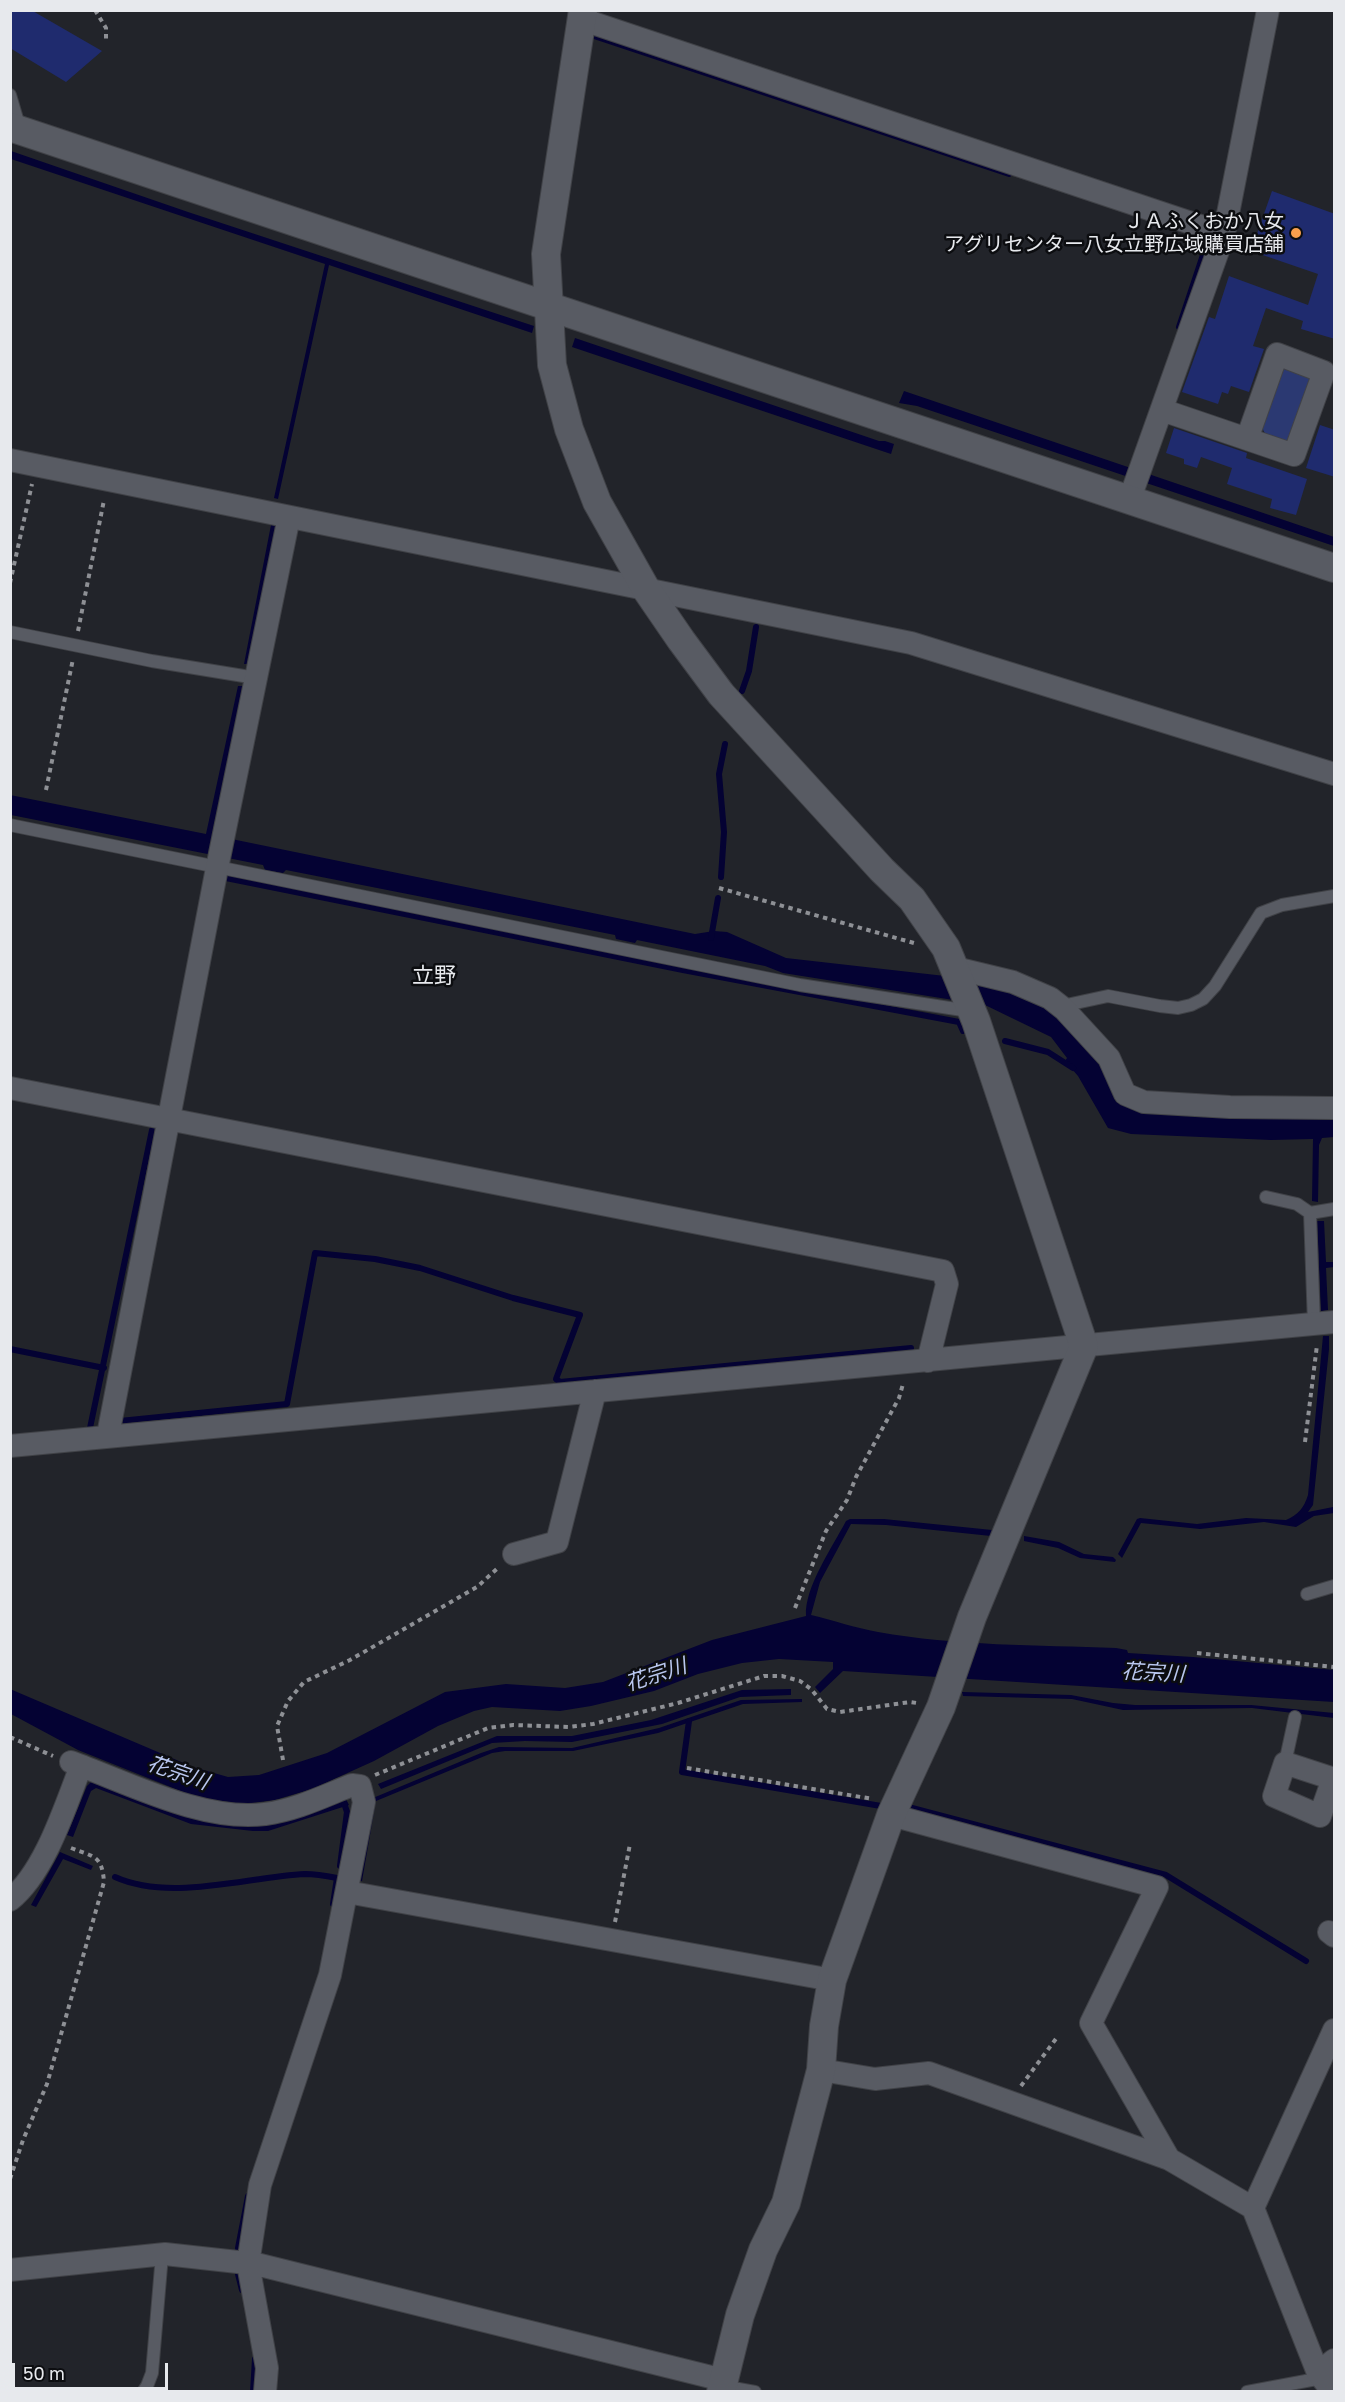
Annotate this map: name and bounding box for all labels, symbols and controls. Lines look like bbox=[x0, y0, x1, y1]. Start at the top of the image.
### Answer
place label: ＪＡふくおか八女 アグリセンター八女立野広域購買店舗 bbox=[944, 210, 1284, 257]
marker: ＪＡふくおか八女 アグリセンター八女立野広域購買店舗 bbox=[1289, 226, 1303, 240]
district label: 立野 bbox=[412, 963, 456, 989]
water label: 花宗川 bbox=[622, 1653, 690, 1697]
water label: 花宗川 bbox=[1121, 1659, 1185, 1687]
water label: 花宗川 bbox=[144, 1751, 212, 1795]
scale bar bbox=[15, 2351, 171, 2389]
text: 50 m bbox=[23, 2362, 65, 2384]

